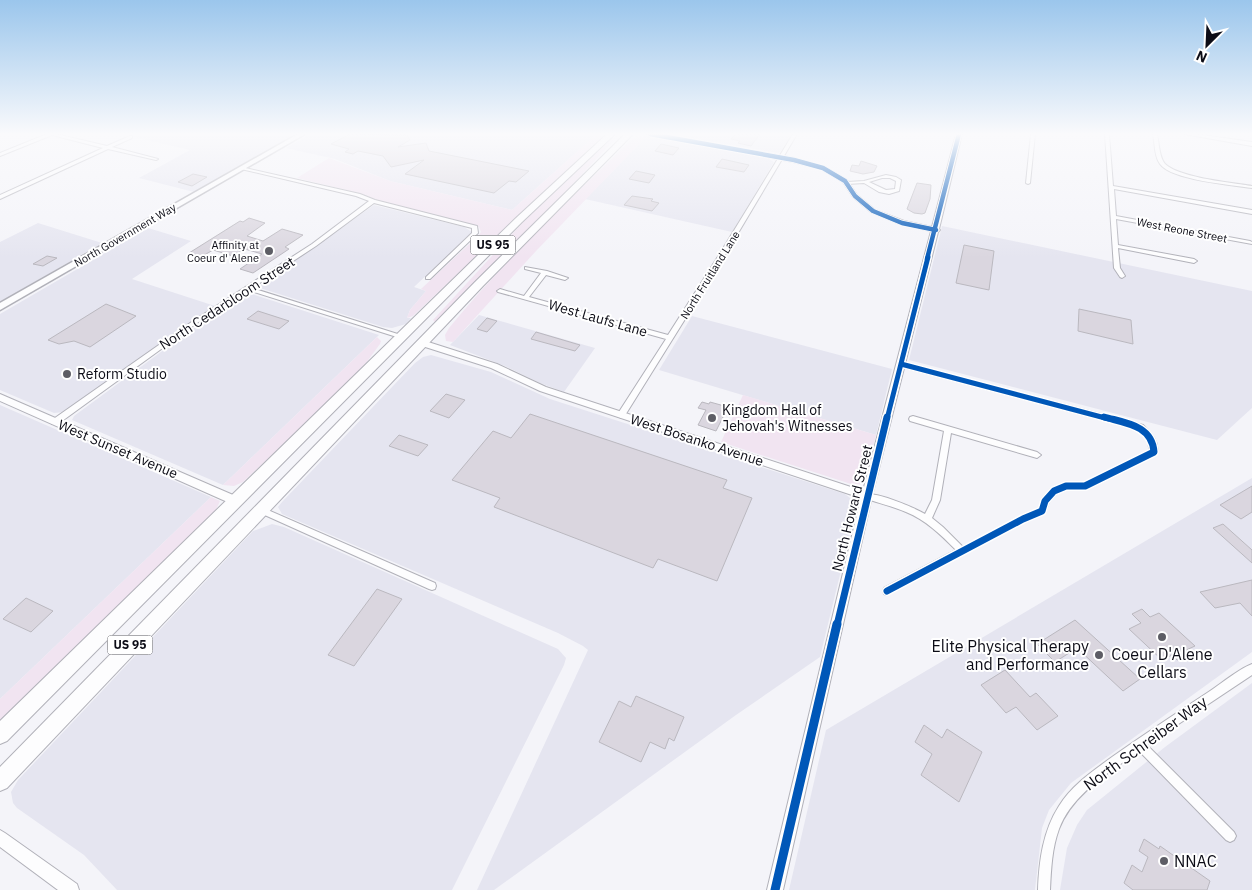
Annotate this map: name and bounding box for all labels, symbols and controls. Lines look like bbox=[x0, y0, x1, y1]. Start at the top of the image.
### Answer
north arrow bbox=[1182, 20, 1232, 70]
text: N bbox=[1193, 47, 1210, 67]
street label: North Government Way bbox=[72, 200, 179, 270]
street label: West Reone Street bbox=[1136, 214, 1228, 246]
street label: North Fruitland Lane bbox=[677, 228, 743, 322]
road number: US 95 bbox=[470, 236, 516, 254]
place label: Affinity at Coeur d' Alene bbox=[187, 238, 259, 265]
marker: Affinity at Coeur d' Alene bbox=[263, 245, 275, 257]
street label: North Cedarbloom Street bbox=[156, 252, 298, 354]
street label: West Laufs Lane bbox=[546, 295, 650, 341]
place label: Reform Studio bbox=[77, 365, 167, 383]
marker: Reform Studio bbox=[61, 368, 73, 380]
place label: Kingdom Hall of Jehovah's Witnesses bbox=[722, 401, 853, 435]
street label: West Bosanko Avenue bbox=[628, 410, 766, 470]
marker: Kingdom Hall of Jehovah's Witnesses bbox=[706, 412, 718, 424]
street label: West Sunset Avenue bbox=[55, 416, 181, 482]
street label: North Howard Street bbox=[828, 443, 876, 573]
marker: Coeur D'Alene Cellars bbox=[1156, 631, 1168, 643]
road number: US 95 bbox=[108, 636, 152, 654]
place label: Elite Physical Therapy and Performance bbox=[932, 636, 1089, 674]
place label: Coeur D'Alene Cellars bbox=[1111, 644, 1213, 682]
marker: Elite Physical Therapy and Performance bbox=[1093, 649, 1105, 661]
street label: North Schreiber Way bbox=[1079, 691, 1211, 795]
place label: NNAC bbox=[1174, 851, 1217, 871]
marker: NNAC bbox=[1158, 855, 1170, 867]

